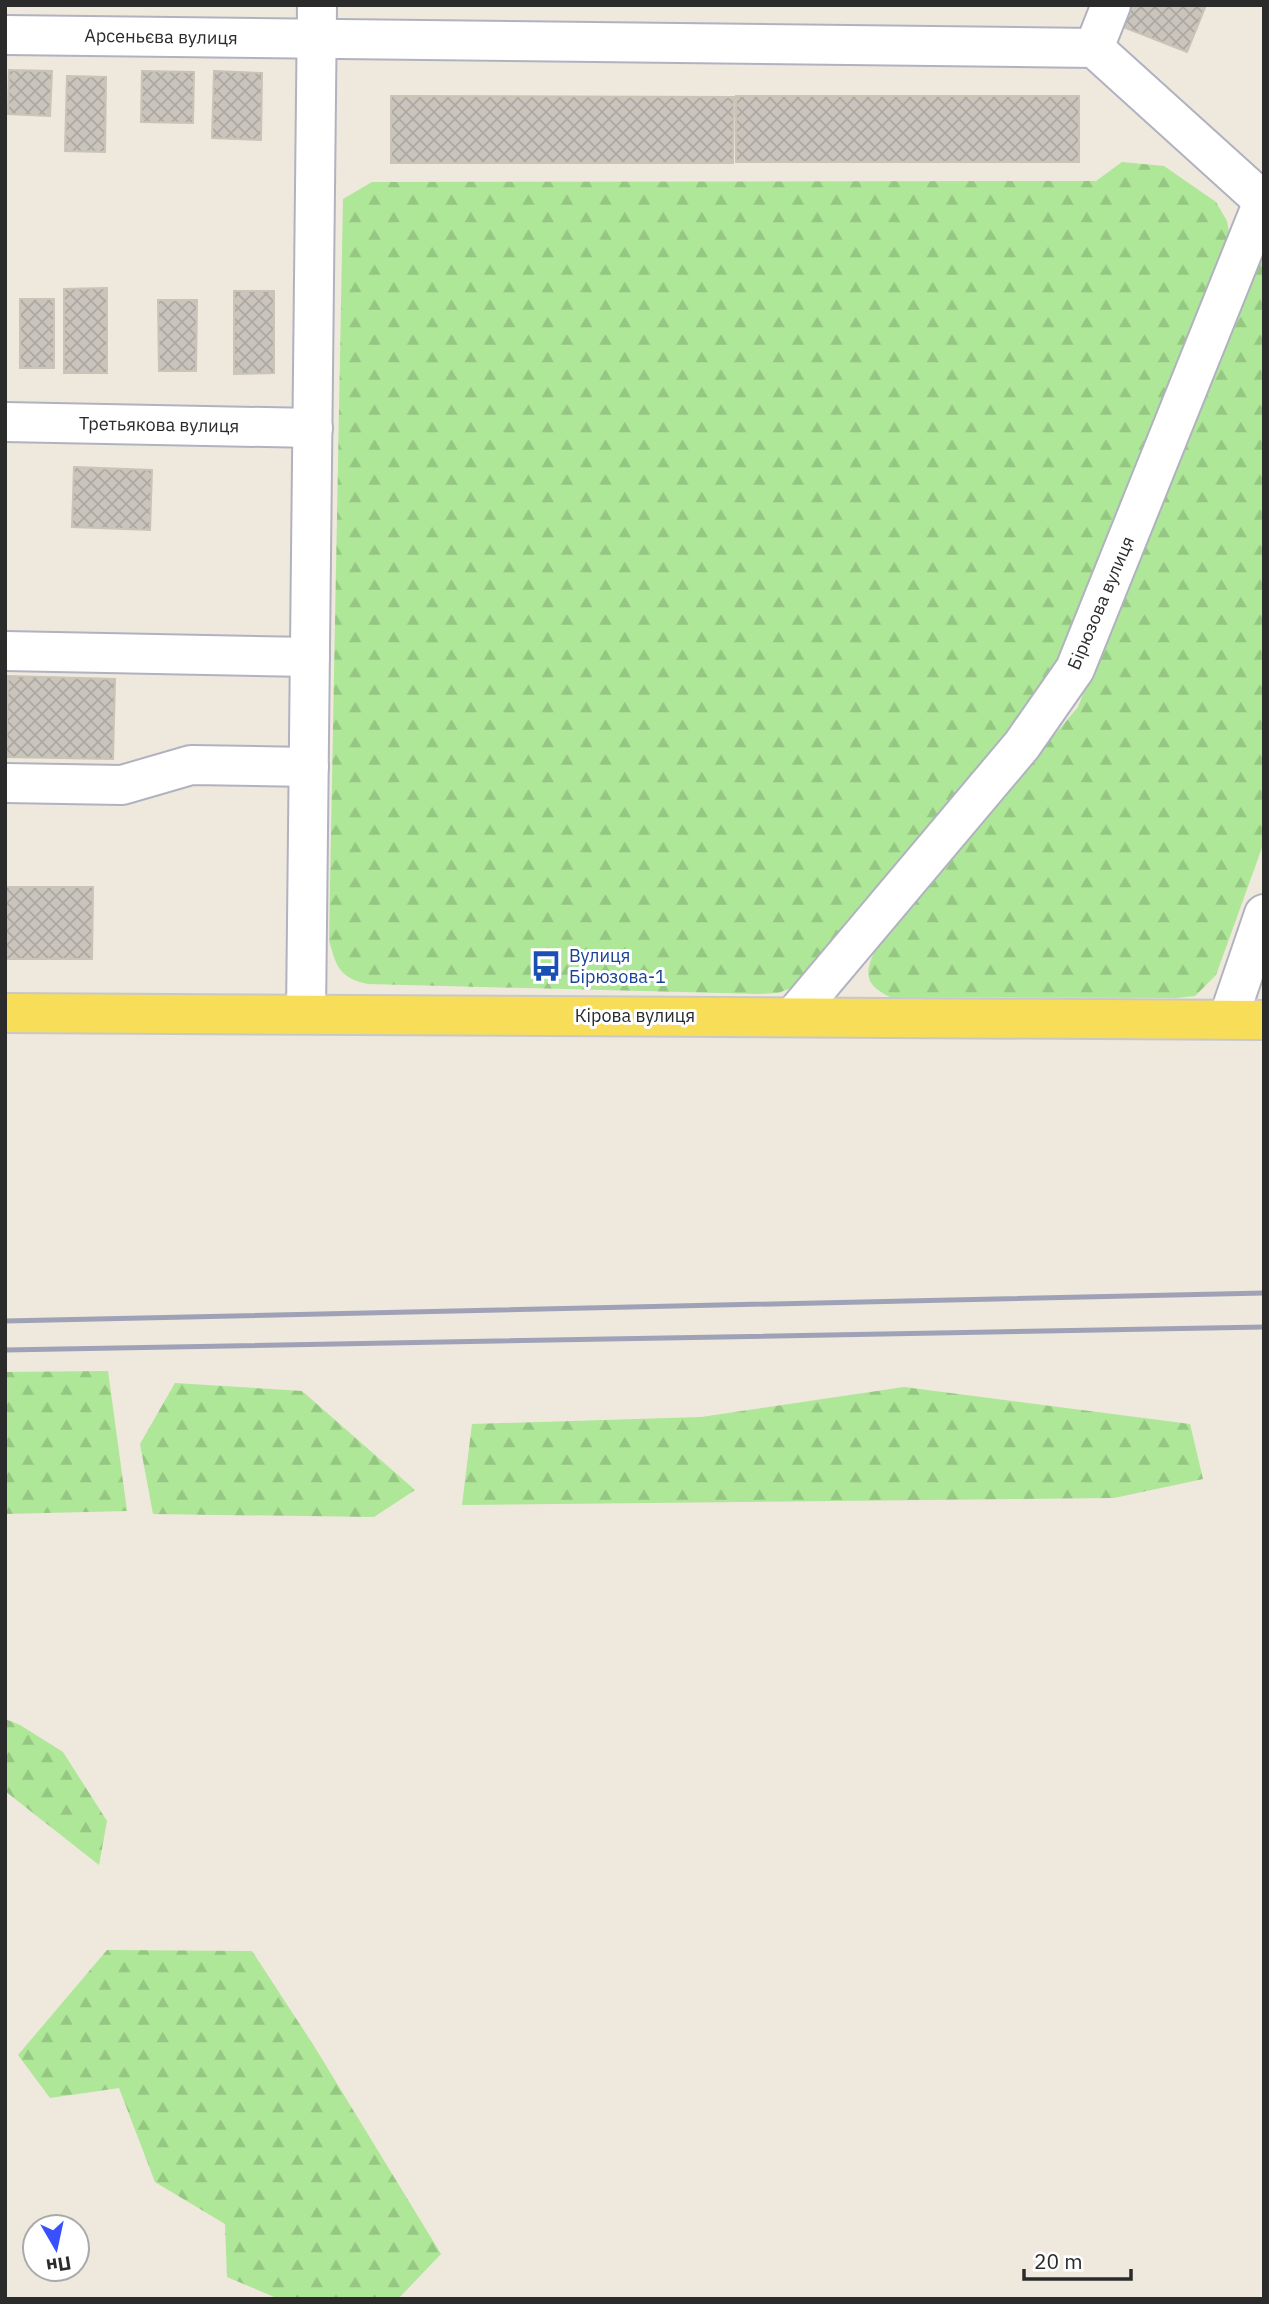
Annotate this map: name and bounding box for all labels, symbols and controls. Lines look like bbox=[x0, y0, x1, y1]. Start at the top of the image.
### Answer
street label: Арсеньєва вулиця bbox=[84, 24, 238, 49]
street label: Третьякова вулиця bbox=[79, 412, 239, 437]
street label: Бірюзова вулиця bbox=[1062, 532, 1139, 673]
place label: Вулиця Бірюзова-1 bbox=[569, 944, 666, 988]
bus stop icon: Вулиця Бірюзова-1 bbox=[529, 949, 563, 983]
street label: Кірова вулиця bbox=[575, 1004, 695, 1027]
north arrow bbox=[21, 2213, 91, 2283]
scale bar bbox=[1024, 2238, 1131, 2282]
text: 20 m bbox=[1034, 2247, 1083, 2275]
text: Пн bbox=[44, 2251, 73, 2279]

